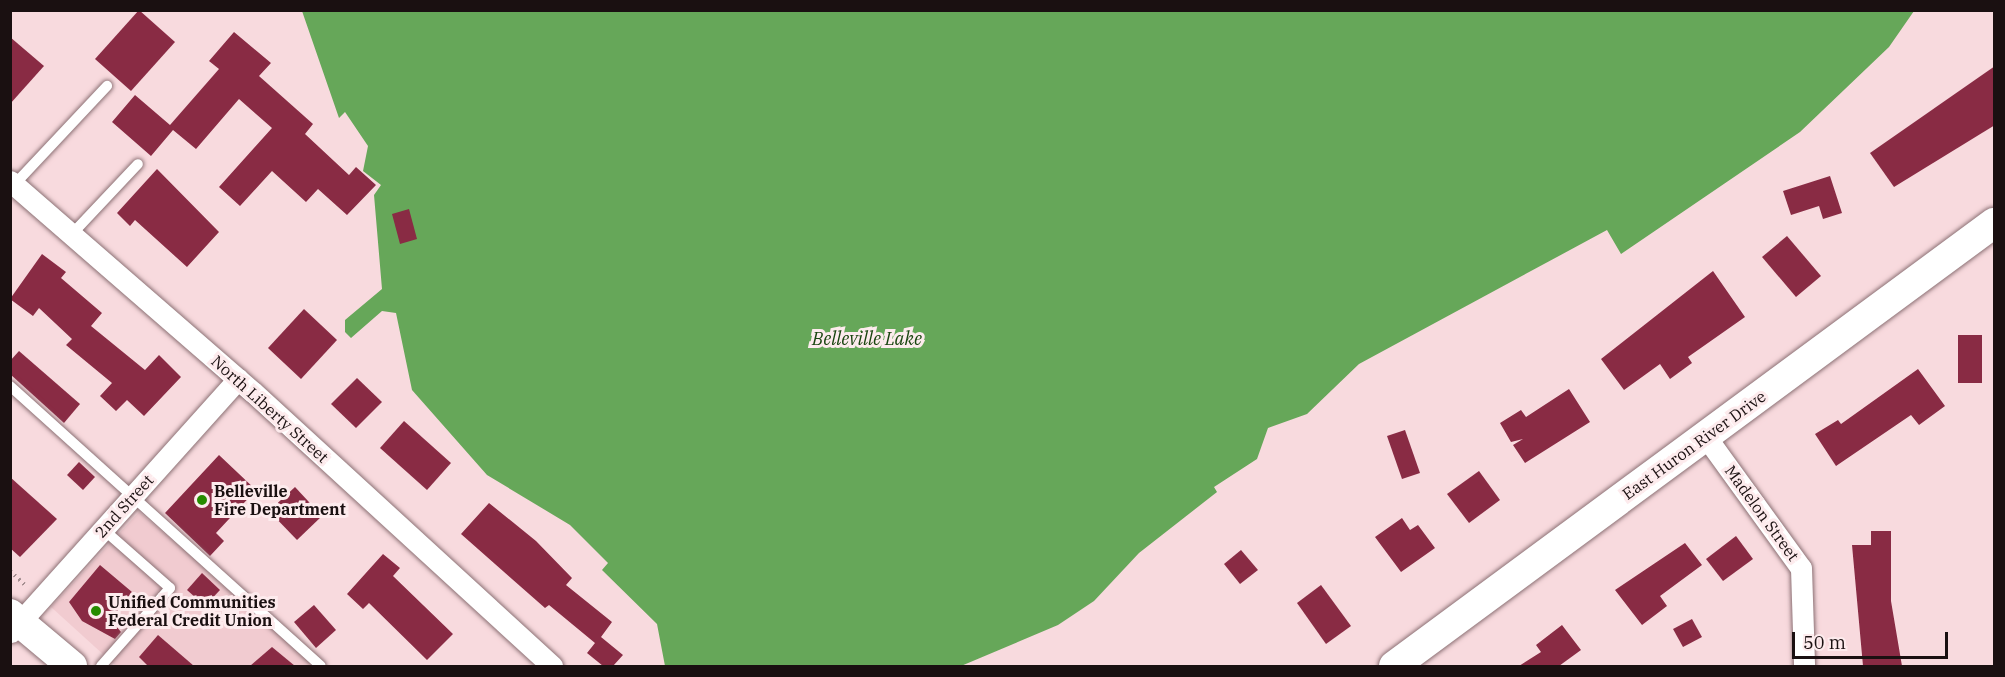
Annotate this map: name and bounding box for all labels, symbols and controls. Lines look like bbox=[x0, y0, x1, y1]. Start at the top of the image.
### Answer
water label: Belleville Lake bbox=[812, 328, 922, 350]
street label: North Liberty Street bbox=[207, 351, 333, 467]
street label: East Huron River Drive bbox=[1619, 387, 1769, 503]
street label: Madelon Street bbox=[1721, 461, 1803, 565]
street label: 2nd Street bbox=[91, 471, 157, 541]
place label: Belleville Fire Department bbox=[214, 481, 346, 519]
marker: Belleville Fire Department bbox=[195, 493, 209, 507]
place label: Unified Communities Federal Credit Union bbox=[108, 592, 276, 630]
marker: Unified Communities Federal Credit Union bbox=[89, 604, 103, 618]
scale bar bbox=[1795, 620, 1951, 658]
text: 50 m bbox=[1803, 631, 1846, 654]

